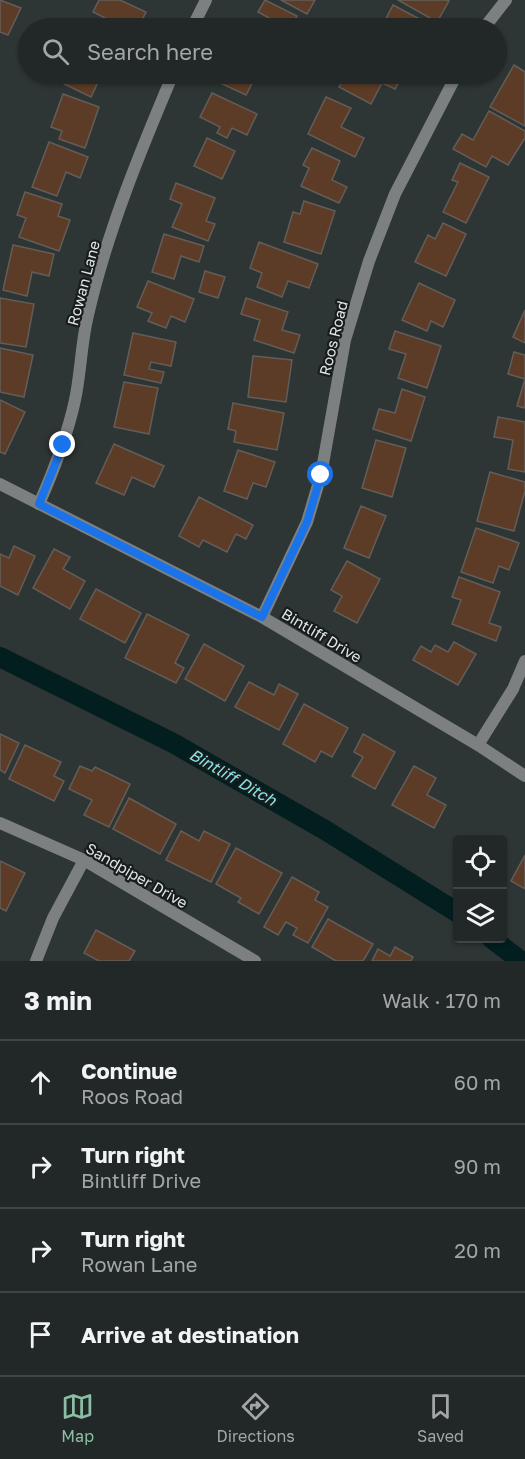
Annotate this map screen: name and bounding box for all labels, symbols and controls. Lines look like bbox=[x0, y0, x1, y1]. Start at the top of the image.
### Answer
search box bbox=[18, 18, 507, 84]
icon: search bbox=[39, 35, 72, 68]
text: Search here bbox=[87, 38, 213, 65]
street label: Rowan Lane bbox=[63, 238, 103, 327]
street label: Roos Road bbox=[315, 299, 351, 377]
route end bbox=[49, 431, 75, 457]
route start bbox=[307, 461, 333, 487]
street label: Bintliff Drive bbox=[279, 604, 365, 666]
water label: Bintliff Ditch bbox=[186, 744, 281, 810]
map controls bbox=[453, 835, 507, 943]
button: locate bbox=[453, 835, 507, 889]
street label: Sandpiper Drive bbox=[83, 839, 191, 912]
button: layers bbox=[453, 889, 507, 943]
text: 3 min bbox=[24, 985, 92, 1016]
text: Walk · 170 m bbox=[382, 988, 501, 1012]
text: Continue bbox=[81, 1057, 177, 1084]
icon: ahead bbox=[24, 1066, 57, 1099]
text: 60 m bbox=[454, 1070, 501, 1094]
text: Roos Road bbox=[81, 1084, 183, 1108]
text: Turn right bbox=[81, 1141, 185, 1168]
icon: right bbox=[24, 1150, 57, 1183]
text: 90 m bbox=[454, 1154, 501, 1178]
text: Bintliff Drive bbox=[81, 1168, 201, 1192]
text: Turn right bbox=[81, 1225, 185, 1252]
icon: right bbox=[24, 1234, 57, 1267]
text: 20 m bbox=[454, 1238, 501, 1262]
text: Rowan Lane bbox=[81, 1252, 197, 1276]
icon: arrive bbox=[24, 1318, 57, 1351]
text: Arrive at destination bbox=[81, 1321, 299, 1348]
tab: Map bbox=[61, 1390, 94, 1446]
tab: Directions bbox=[217, 1390, 295, 1446]
tab: Saved bbox=[417, 1390, 464, 1446]

